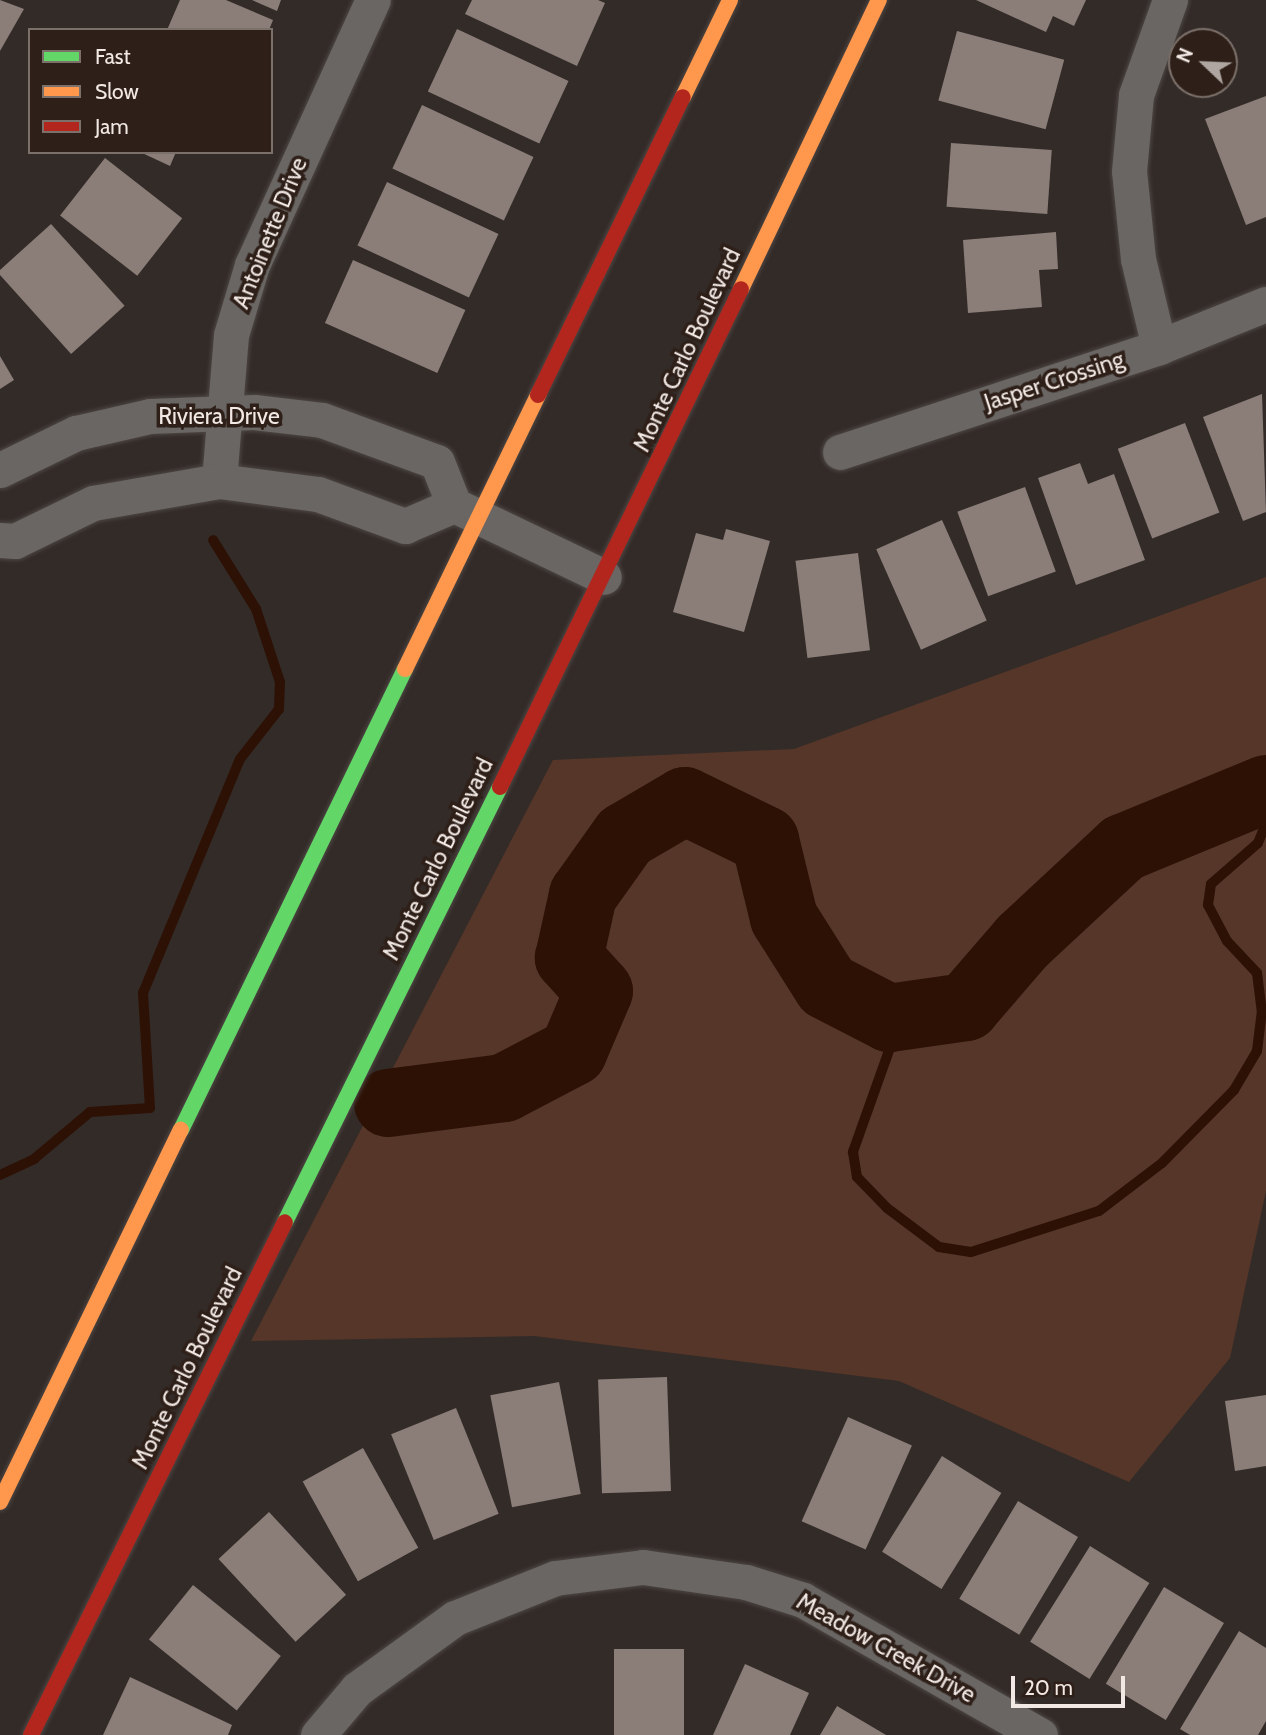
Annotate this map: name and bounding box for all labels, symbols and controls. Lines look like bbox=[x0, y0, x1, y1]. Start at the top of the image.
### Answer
legend bbox=[28, 28, 273, 154]
north arrow bbox=[1168, 28, 1238, 98]
text: Fast bbox=[95, 44, 131, 69]
text: N bbox=[1172, 45, 1198, 66]
text: Slow bbox=[95, 79, 139, 104]
text: Jam bbox=[95, 114, 129, 139]
street label: Antoinette Drive bbox=[227, 153, 313, 313]
street label: Monte Carlo Boulevard bbox=[628, 244, 746, 456]
street label: Jasper Crossing bbox=[981, 345, 1127, 417]
street label: Riviera Drive bbox=[158, 402, 280, 430]
street label: Monte Carlo Boulevard bbox=[377, 753, 499, 965]
street label: Monte Carlo Boulevard bbox=[126, 1262, 248, 1474]
street label: Meadow Creek Drive bbox=[792, 1587, 980, 1709]
scale bar bbox=[1014, 1662, 1128, 1706]
text: 20 m bbox=[1024, 1675, 1073, 1700]

